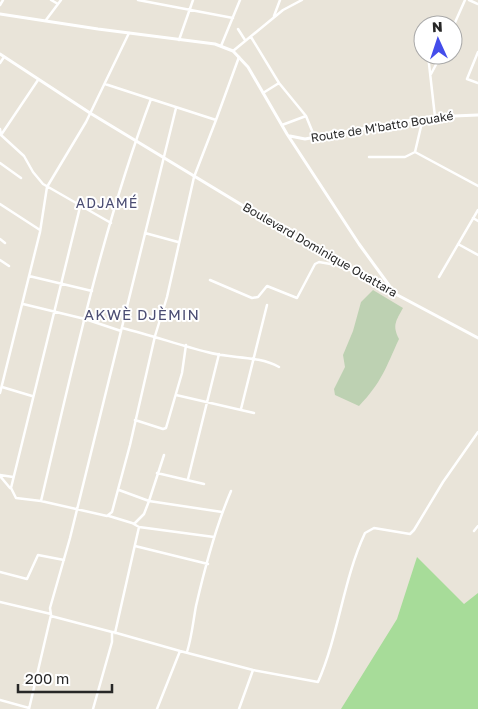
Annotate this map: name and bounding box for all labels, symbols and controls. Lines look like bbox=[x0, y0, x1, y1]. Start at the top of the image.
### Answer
north arrow bbox=[413, 15, 463, 65]
text: N bbox=[432, 18, 443, 35]
street label: Route de M'batto Bouaké bbox=[310, 108, 454, 145]
district label: ADJAMÉ bbox=[76, 194, 138, 211]
street label: Boulevard Dominique Ouattara bbox=[240, 199, 400, 300]
district label: AKWÈ DJÈMIN bbox=[84, 305, 200, 323]
scale bar bbox=[18, 662, 111, 694]
text: 200 m bbox=[25, 669, 69, 687]

